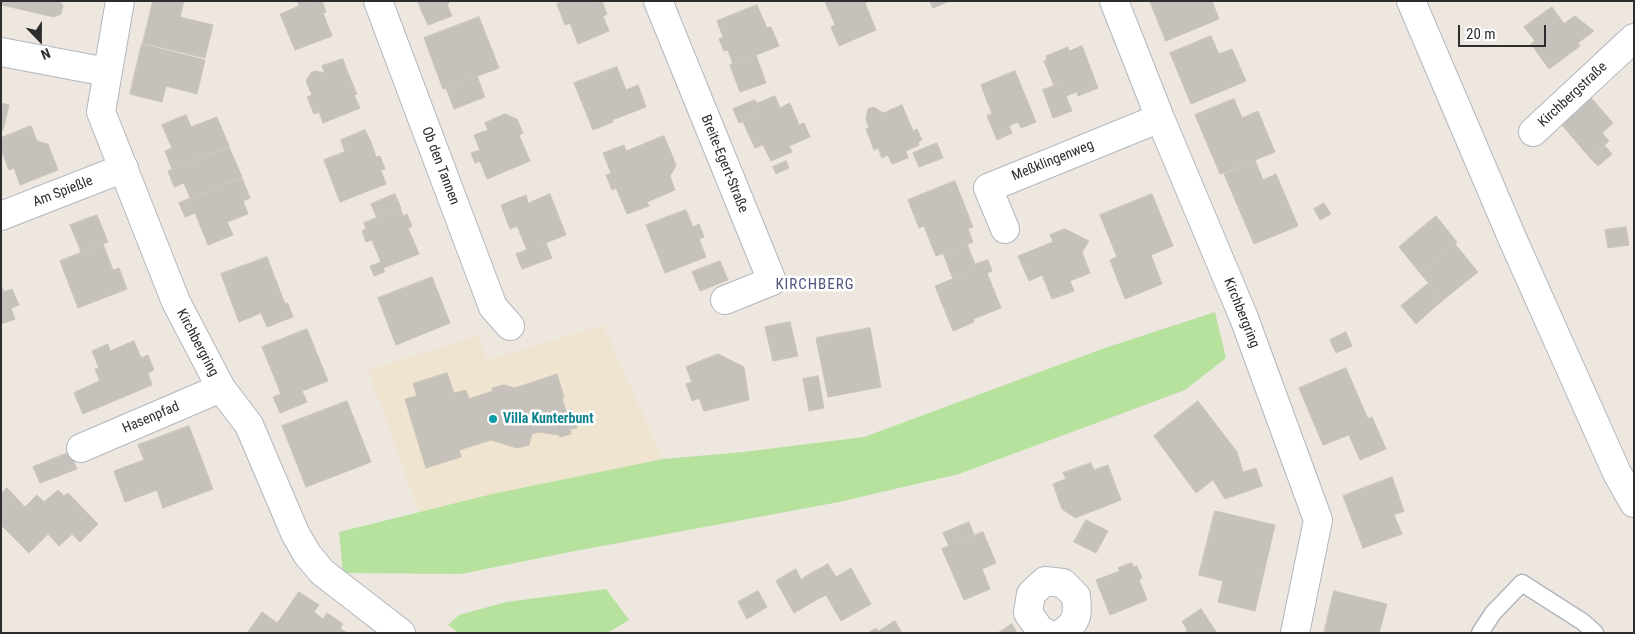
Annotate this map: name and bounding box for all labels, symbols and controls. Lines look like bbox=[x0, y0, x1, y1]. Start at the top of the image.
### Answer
north arrow bbox=[15, 15, 65, 65]
scale bar bbox=[1460, 15, 1548, 47]
text: 20 m bbox=[1466, 25, 1496, 43]
text: N bbox=[39, 45, 53, 63]
street label: Kirchbergstraße bbox=[1535, 59, 1611, 131]
street label: Breite-Egert-Straße bbox=[697, 113, 751, 215]
street label: Ob den Tannen bbox=[417, 125, 463, 207]
street label: Meßklingenweg bbox=[1010, 137, 1096, 185]
street label: Am Spießle bbox=[31, 173, 95, 211]
district label: KIRCHBERG bbox=[774, 276, 856, 294]
street label: Kirchbergring bbox=[1219, 276, 1263, 350]
street label: Kirchbergring bbox=[172, 306, 222, 380]
street label: Hasenpfad bbox=[120, 399, 182, 437]
place label: Villa Kunterbunt bbox=[503, 411, 593, 427]
marker: Villa Kunterbunt bbox=[487, 413, 499, 425]

